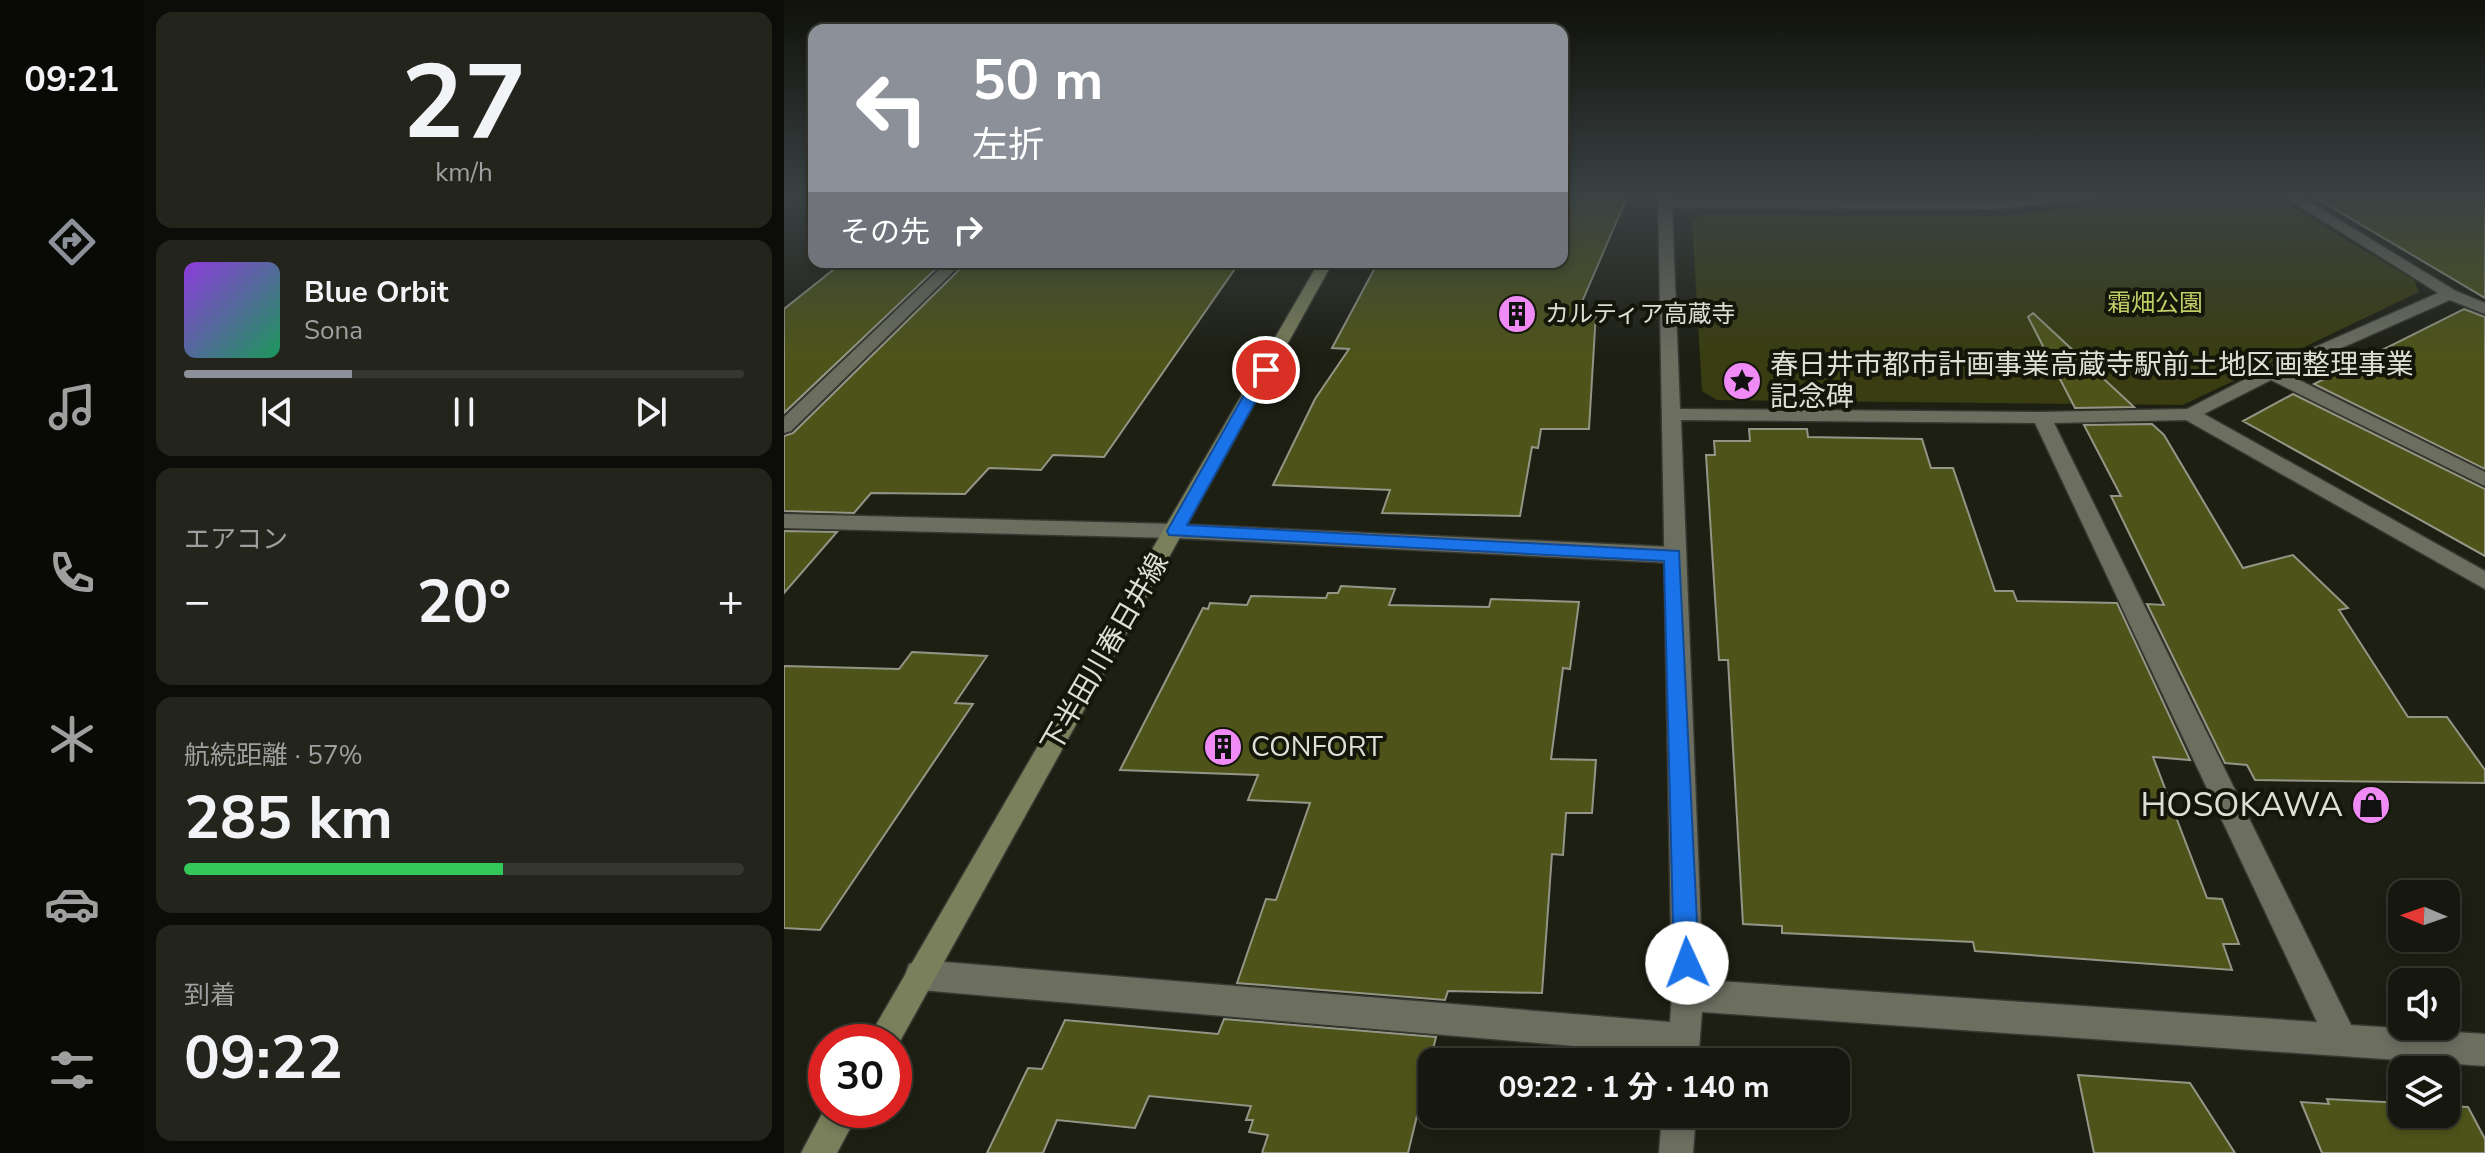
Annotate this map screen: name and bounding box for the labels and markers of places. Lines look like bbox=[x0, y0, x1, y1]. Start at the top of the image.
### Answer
building icon: カルティア高蔵寺 bbox=[1496, 293, 1538, 335]
place label: カルティア高蔵寺 bbox=[1545, 298, 1736, 330]
pin bbox=[1232, 336, 1300, 404]
place label: 春日井市都市計画事業高蔵寺駅前土地区画整理事業 記念碑 bbox=[1770, 346, 2414, 416]
place icon: 春日井市都市計画事業高蔵寺駅前土地区画整理事業 記念碑 bbox=[1721, 360, 1763, 402]
building icon: CONFORT bbox=[1202, 726, 1244, 768]
place label: CONFORT bbox=[1251, 728, 1383, 766]
place label: HOSOKAWA bbox=[2140, 782, 2343, 828]
shop icon: HOSOKAWA bbox=[2350, 784, 2392, 826]

